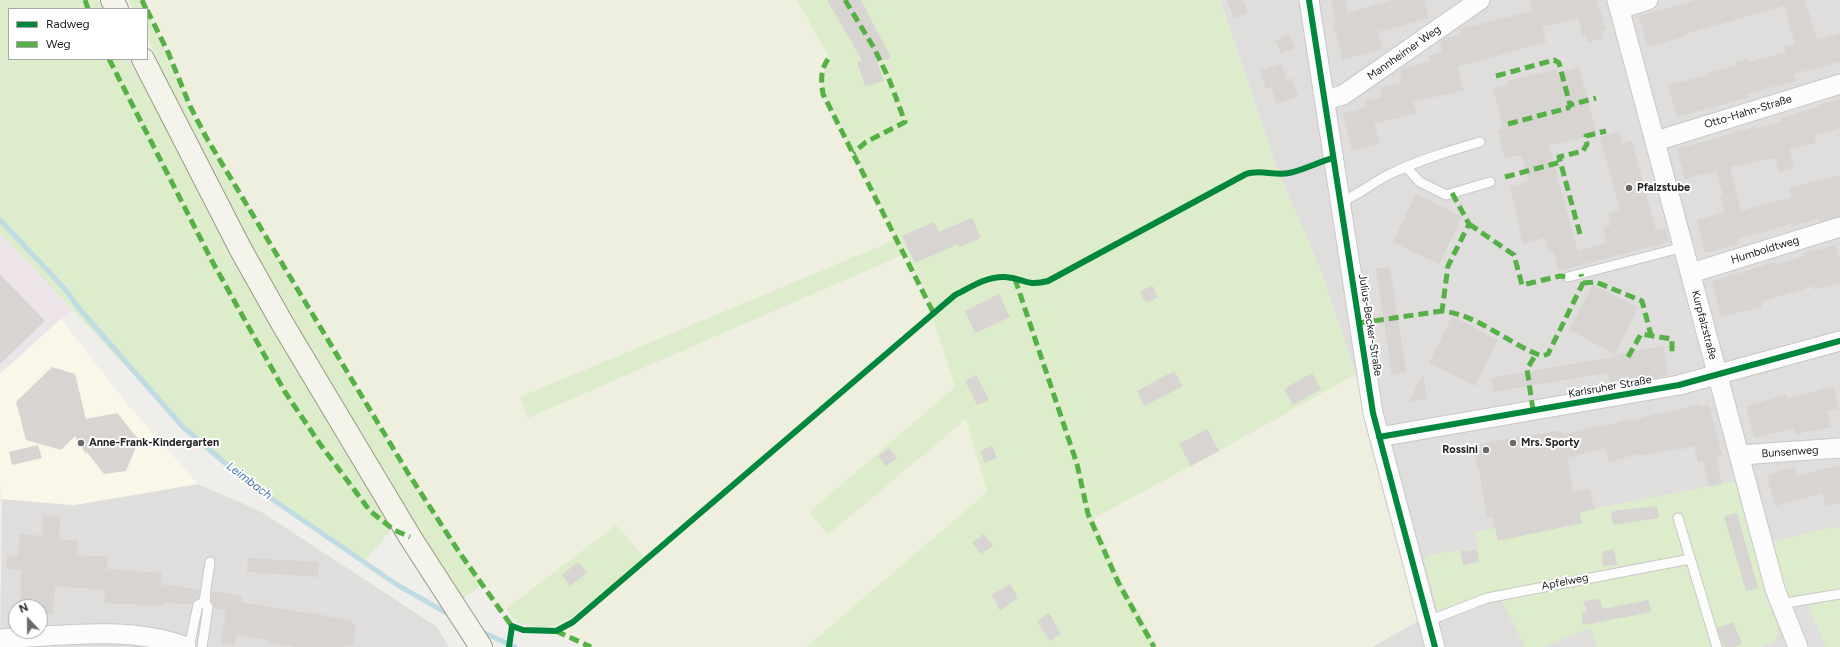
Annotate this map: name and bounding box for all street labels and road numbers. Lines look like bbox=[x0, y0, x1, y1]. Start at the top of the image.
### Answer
street label: Mannheimer Weg bbox=[1365, 23, 1443, 83]
street label: Otto-Hahn-Straße bbox=[1703, 92, 1793, 132]
street label: Humboldtweg bbox=[1729, 233, 1801, 267]
street label: Julius-Becker-Straße bbox=[1355, 273, 1385, 377]
street label: Kurpfalzstraße bbox=[1688, 289, 1720, 361]
street label: Karlsruher Straße bbox=[1567, 373, 1653, 401]
street label: Bunsenweg bbox=[1761, 443, 1819, 461]
street label: Apfelweg bbox=[1540, 571, 1590, 593]

